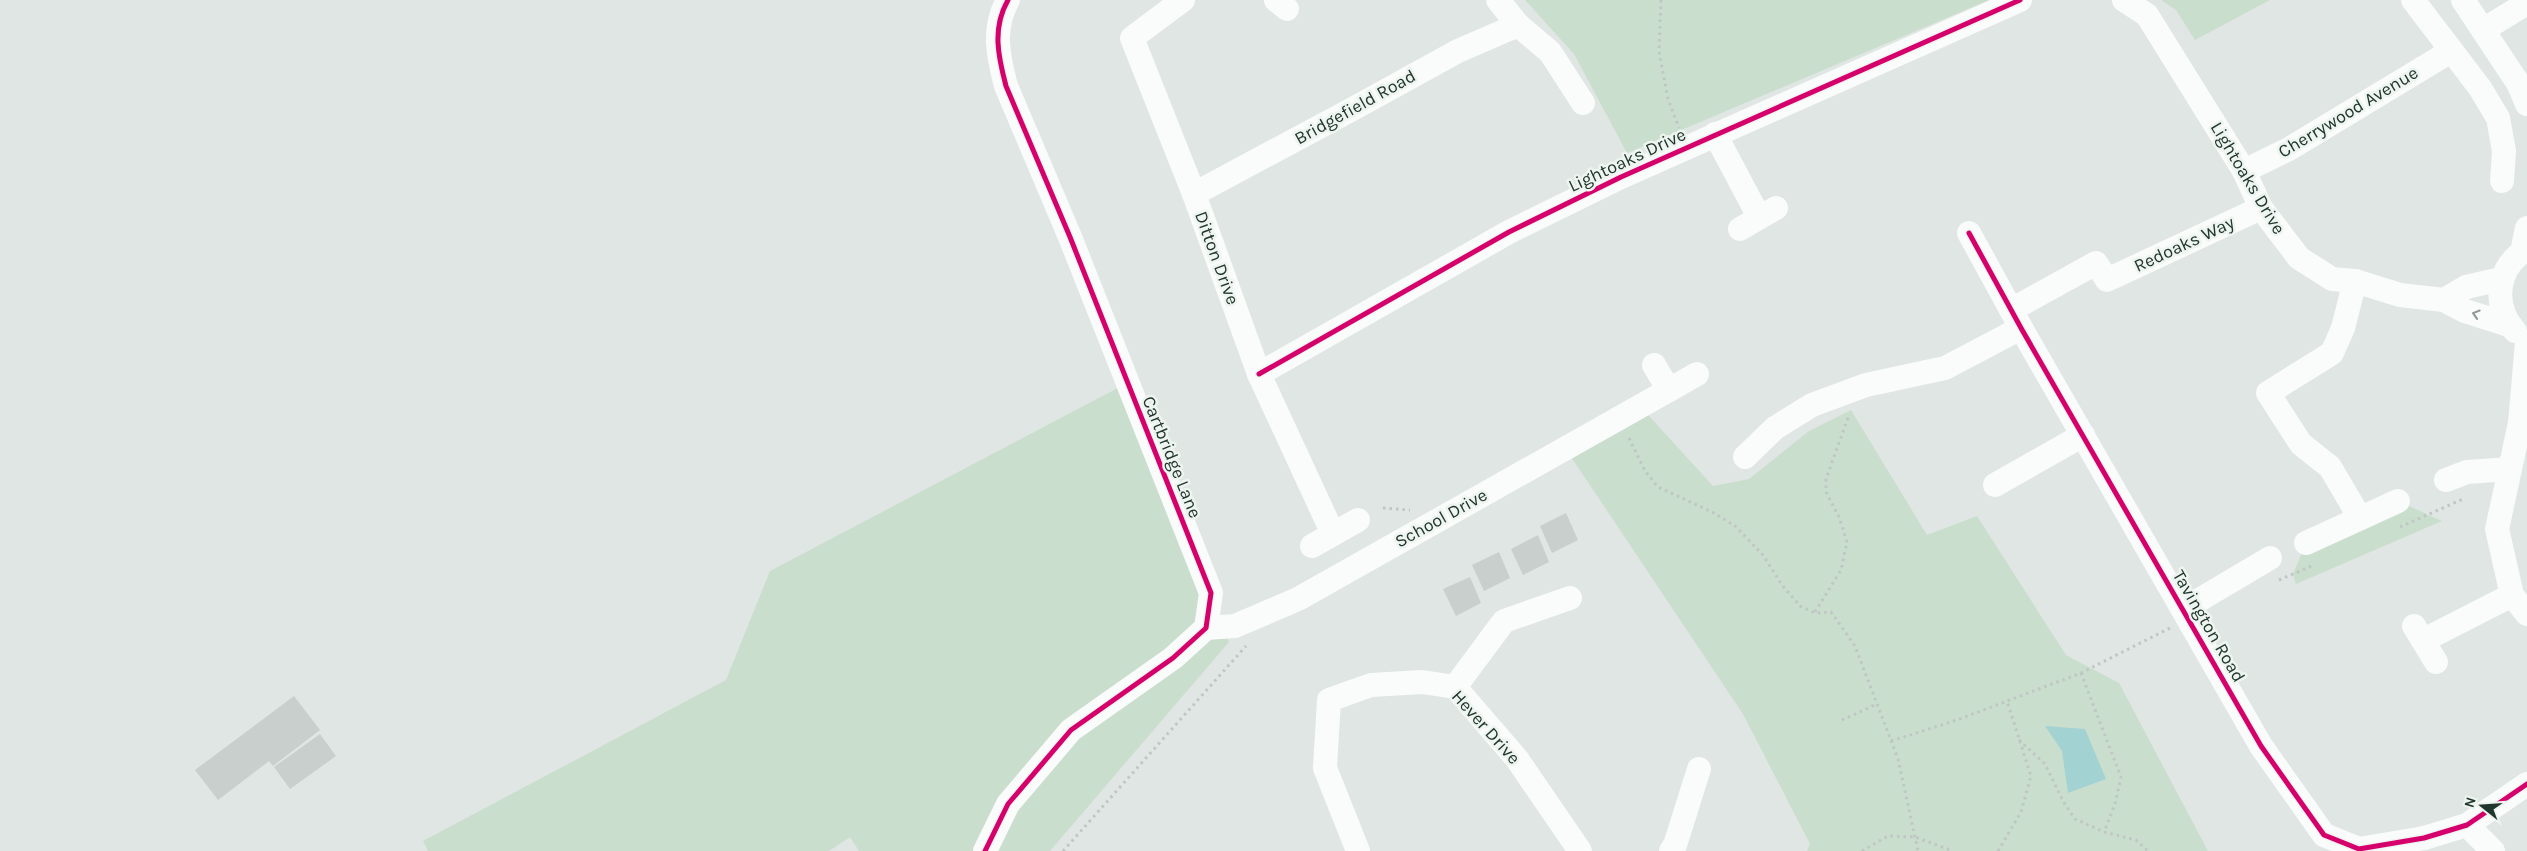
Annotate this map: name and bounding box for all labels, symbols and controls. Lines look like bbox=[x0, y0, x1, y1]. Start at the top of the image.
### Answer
street label: Cherrywood Avenue bbox=[2274, 62, 2422, 162]
street label: Bridgefield Road bbox=[1290, 65, 1420, 149]
street label: Lightoaks Drive bbox=[2206, 118, 2290, 238]
street label: Lightoaks Drive bbox=[1565, 123, 1689, 197]
street label: Ditton Drive bbox=[1190, 208, 1244, 308]
street label: Redoaks Way bbox=[2130, 211, 2238, 277]
one-way arrow bbox=[2472, 310, 2480, 320]
street label: Cartbridge Lane bbox=[1138, 393, 1206, 521]
street label: School Drive bbox=[1391, 484, 1491, 552]
street label: Tavington Road bbox=[2168, 566, 2250, 686]
street label: Hever Drive bbox=[1447, 685, 1525, 769]
north arrow bbox=[2457, 781, 2507, 831]
text: N bbox=[2460, 795, 2480, 810]

